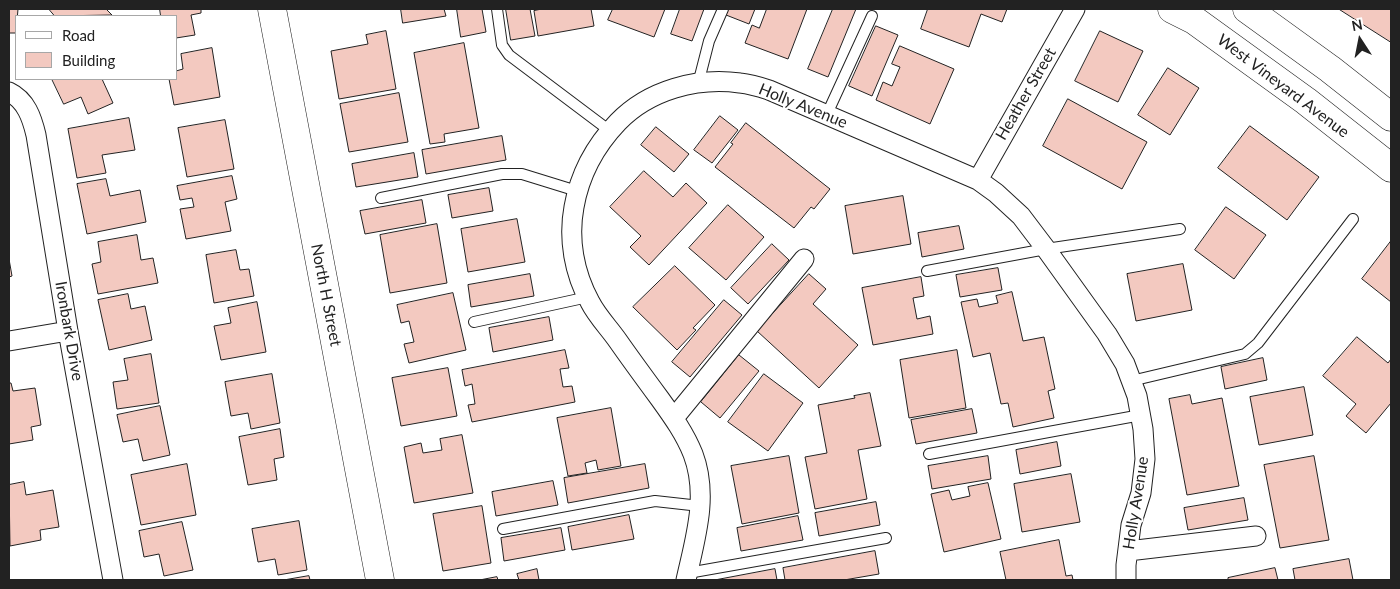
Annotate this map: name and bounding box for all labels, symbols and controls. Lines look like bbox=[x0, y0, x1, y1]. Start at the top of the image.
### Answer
legend bbox=[15, 15, 178, 80]
north arrow bbox=[1335, 15, 1385, 65]
text: N bbox=[1350, 15, 1364, 34]
text: Road bbox=[62, 26, 95, 44]
street label: West Vineyard Avenue bbox=[1213, 30, 1353, 142]
street label: Heather Street bbox=[992, 44, 1060, 144]
text: Building bbox=[62, 51, 115, 69]
street label: Holly Avenue bbox=[756, 80, 850, 132]
street label: North H Street bbox=[307, 242, 345, 348]
street label: Ironbark Drive bbox=[51, 280, 87, 382]
street label: Holly Avenue bbox=[1119, 455, 1153, 551]

